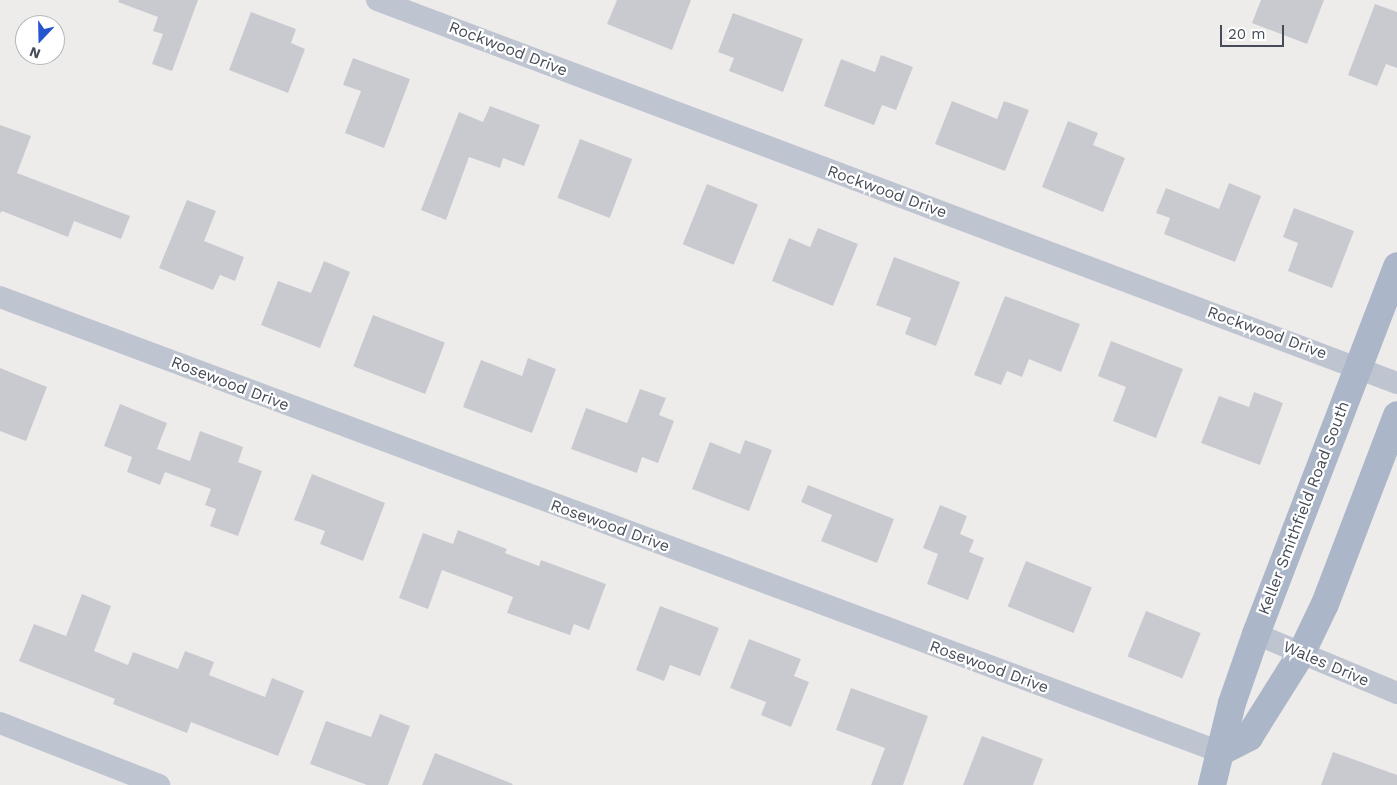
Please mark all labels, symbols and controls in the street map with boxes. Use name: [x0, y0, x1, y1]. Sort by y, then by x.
north arrow: [15, 15, 65, 65]
scale bar: [1222, 15, 1286, 47]
street label: Rockwood Drive: [446, 18, 570, 80]
text: 20 m: [1228, 25, 1266, 43]
text: N: [27, 44, 43, 62]
street label: Rockwood Drive: [825, 162, 949, 222]
street label: Rockwood Drive: [1205, 303, 1329, 363]
street label: Rosewood Drive: [168, 353, 292, 415]
street label: Keller Smithfield Road South: [1254, 398, 1354, 618]
street label: Rosewood Drive: [548, 496, 672, 556]
street label: Rosewood Drive: [927, 637, 1051, 697]
street label: Wales Drive: [1280, 637, 1372, 691]

